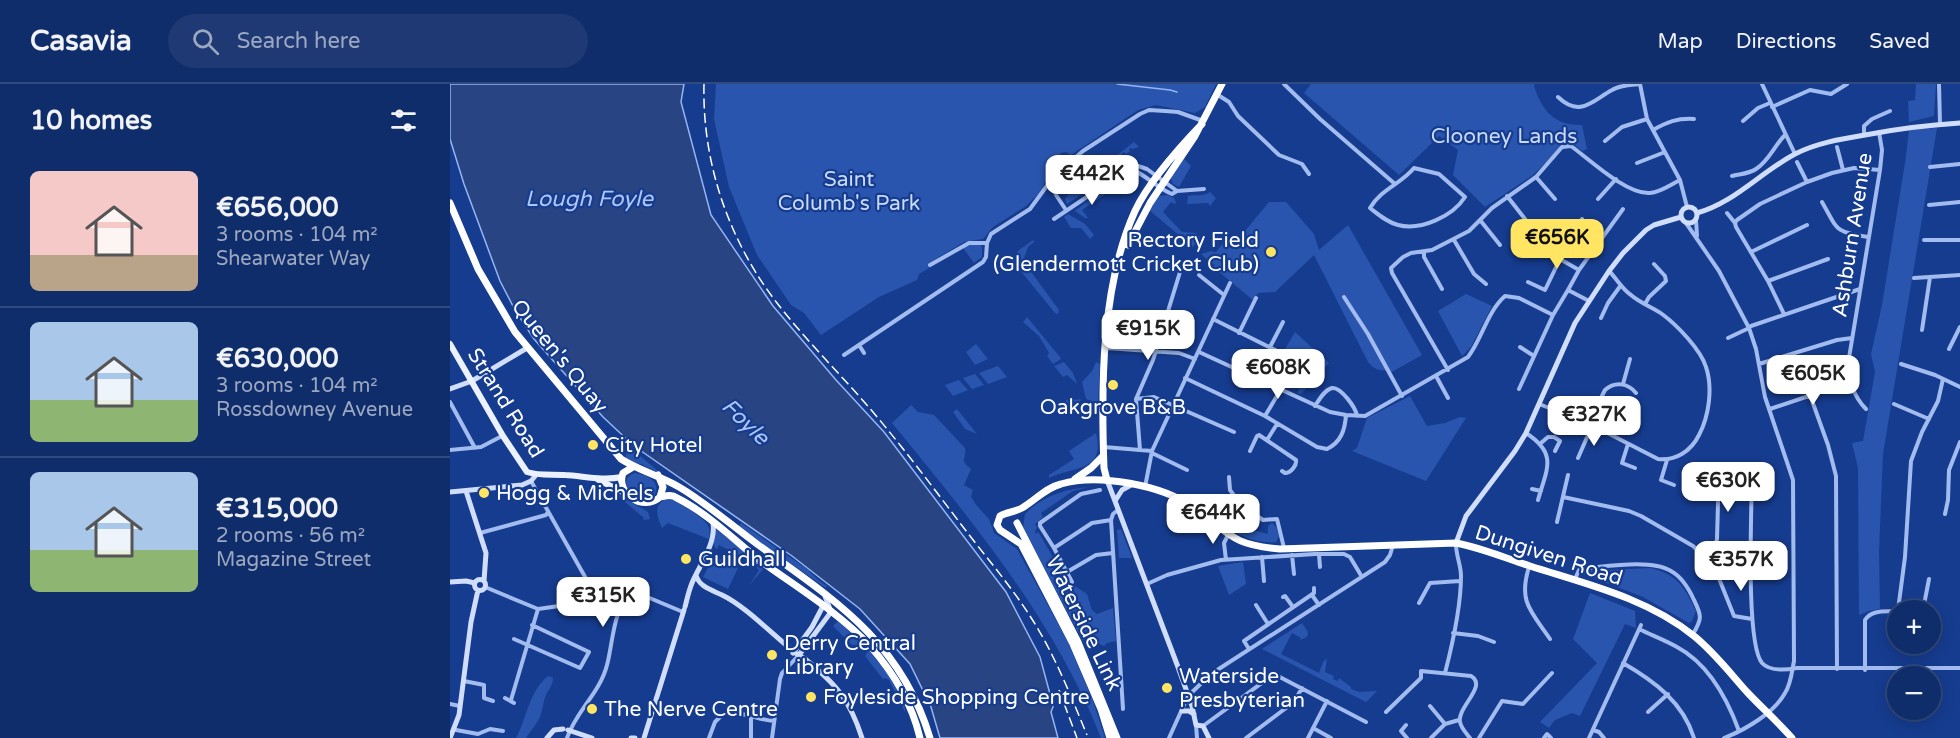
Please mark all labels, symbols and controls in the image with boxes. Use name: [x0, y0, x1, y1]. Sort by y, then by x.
search box: [168, 14, 588, 68]
text: Casavia: [30, 24, 132, 58]
icon: search: [189, 25, 222, 58]
text: Search here: [237, 28, 360, 54]
text: Map: [1657, 29, 1703, 54]
text: Directions: [1736, 29, 1836, 54]
text: Saved: [1869, 29, 1930, 54]
icon: filters: [387, 104, 420, 137]
text: 10 homes: [30, 105, 152, 136]
park label: Clooney Lands: [1431, 124, 1577, 149]
street label: Ashburn Avenue: [1827, 151, 1878, 319]
pin: €442K: [1050, 155, 1134, 206]
text: €442K: [1060, 162, 1124, 186]
park label: Saint Columb's Park: [778, 167, 920, 216]
water label: Lough Foyle: [525, 186, 654, 212]
text: €656,000: [216, 192, 338, 223]
icon: home: [78, 195, 150, 267]
pin: €656K: [1515, 219, 1599, 270]
text: 3 rooms · 104 m²: [216, 223, 378, 247]
text: €656K: [1525, 226, 1589, 250]
place label: Rectory Field (Glendermott Cricket Club): [993, 228, 1259, 277]
marker: Rectory Field (Glendermott Cricket Club): [1264, 245, 1278, 259]
text: Shearwater Way: [216, 247, 370, 271]
street label: Queen's Quay: [506, 294, 613, 418]
pin: €915K: [1106, 310, 1190, 361]
text: €915K: [1116, 317, 1180, 341]
text: €630,000: [216, 343, 338, 374]
street label: Strand Road: [462, 344, 549, 463]
icon: home: [78, 346, 150, 418]
pin: €608K: [1236, 349, 1320, 400]
pin: €605K: [1771, 355, 1855, 406]
text: €608K: [1246, 356, 1310, 380]
text: €605K: [1781, 362, 1845, 386]
text: 3 rooms · 104 m²: [216, 374, 378, 398]
marker: Oakgrove B&B: [1106, 378, 1120, 392]
water label: Foyle: [716, 393, 775, 451]
place label: Oakgrove B&B: [1040, 395, 1186, 420]
pin: €327K: [1552, 396, 1636, 447]
text: Rossdowney Avenue: [216, 398, 413, 422]
text: €327K: [1562, 403, 1626, 427]
place label: City Hotel: [605, 433, 703, 458]
marker: City Hotel: [586, 438, 600, 452]
pin: €630K: [1686, 462, 1770, 513]
text: €630K: [1696, 469, 1760, 493]
place label: Hogg & Michels: [496, 481, 654, 506]
marker: Hogg & Michels: [477, 486, 491, 500]
text: €315,000: [216, 493, 338, 524]
pin: €644K: [1171, 494, 1255, 545]
icon: home: [78, 496, 150, 568]
text: €644K: [1181, 501, 1245, 525]
street label: Dungiven Road: [1472, 520, 1626, 591]
text: 2 rooms · 56 m²: [216, 524, 365, 548]
pin: €357K: [1699, 541, 1783, 592]
place label: Guildhall: [698, 547, 785, 572]
text: Magazine Street: [216, 548, 371, 572]
text: €357K: [1709, 548, 1773, 572]
marker: Guildhall: [679, 552, 693, 566]
street label: Waterside Link: [1040, 552, 1127, 695]
pin: €315K: [561, 577, 645, 628]
text: €315K: [571, 584, 635, 608]
map controls: [1887, 600, 1941, 720]
button: +: [1887, 600, 1941, 654]
place label: Derry Central Library: [784, 631, 916, 680]
marker: Derry Central Library: [765, 648, 779, 662]
place label: Waterside Presbyterian: [1179, 664, 1305, 713]
button: −: [1887, 666, 1941, 720]
marker: Waterside Presbyterian: [1160, 681, 1174, 695]
place label: Foyleside Shopping Centre: [823, 685, 1090, 710]
marker: Foyleside Shopping Centre: [804, 690, 818, 704]
place label: The Nerve Centre: [604, 697, 778, 722]
marker: The Nerve Centre: [585, 702, 599, 716]

